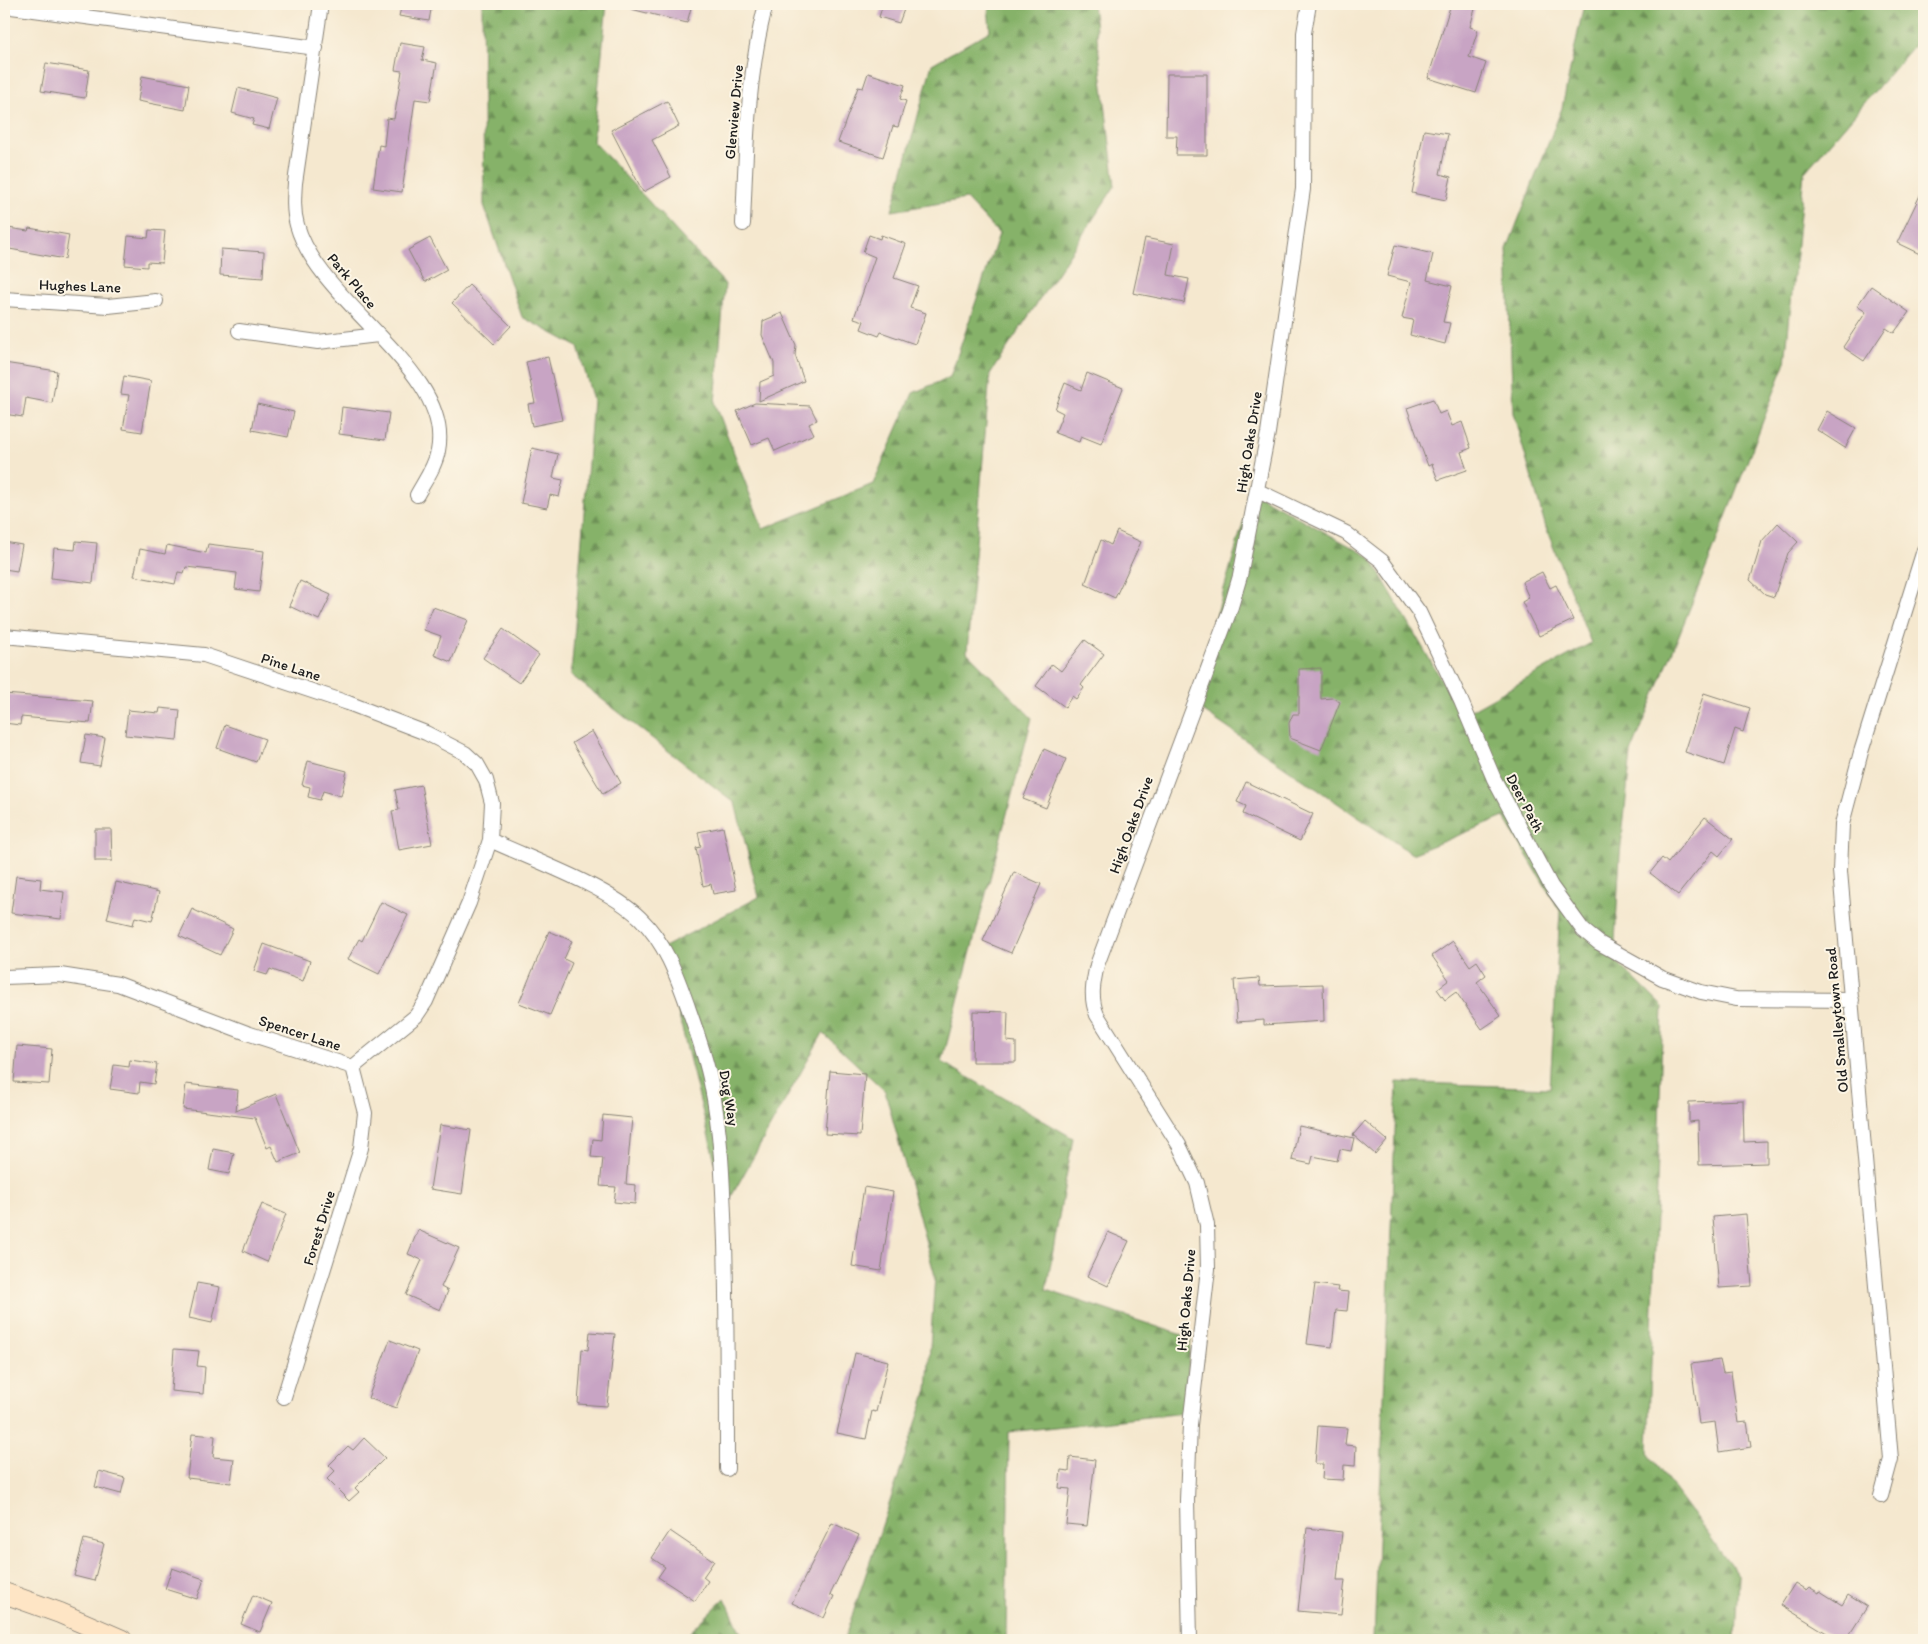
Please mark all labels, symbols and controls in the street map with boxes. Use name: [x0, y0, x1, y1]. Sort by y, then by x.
street label: Glenview Drive: [721, 64, 747, 160]
street label: Park Place: [323, 249, 381, 313]
street label: Hughes Lane: [39, 276, 121, 296]
street label: High Oaks Drive: [1232, 390, 1266, 494]
street label: Pine Lane: [259, 649, 323, 685]
street label: Deer Path: [1502, 771, 1548, 835]
street label: High Oaks Drive: [1105, 774, 1157, 876]
street label: Old Smalleytown Road: [1822, 946, 1852, 1093]
street label: Spencer Lane: [257, 1011, 343, 1055]
street label: Dug Way: [715, 1069, 743, 1127]
street label: Forest Drive: [299, 1188, 339, 1268]
street label: High Oaks Drive: [1173, 1248, 1199, 1352]

